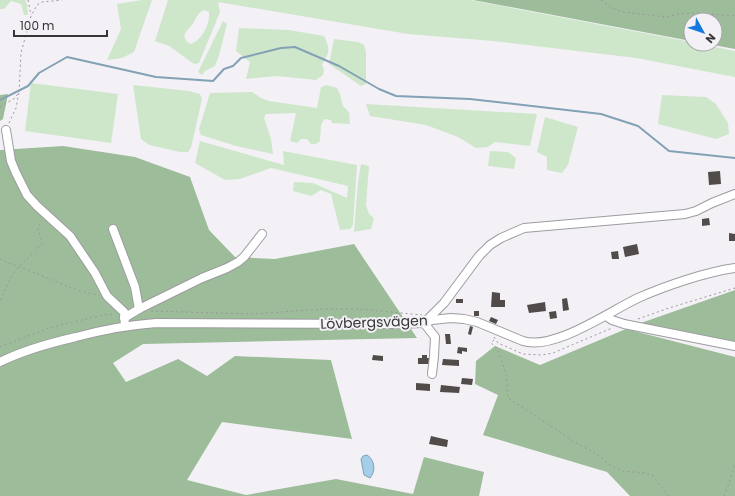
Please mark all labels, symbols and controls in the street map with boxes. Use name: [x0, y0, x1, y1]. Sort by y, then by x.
scale bar: [14, 12, 107, 38]
north arrow: [683, 12, 723, 52]
text: 100 m: [20, 17, 54, 34]
text: N: [702, 30, 719, 47]
street label: Lövbergsvägen: [320, 310, 428, 334]

